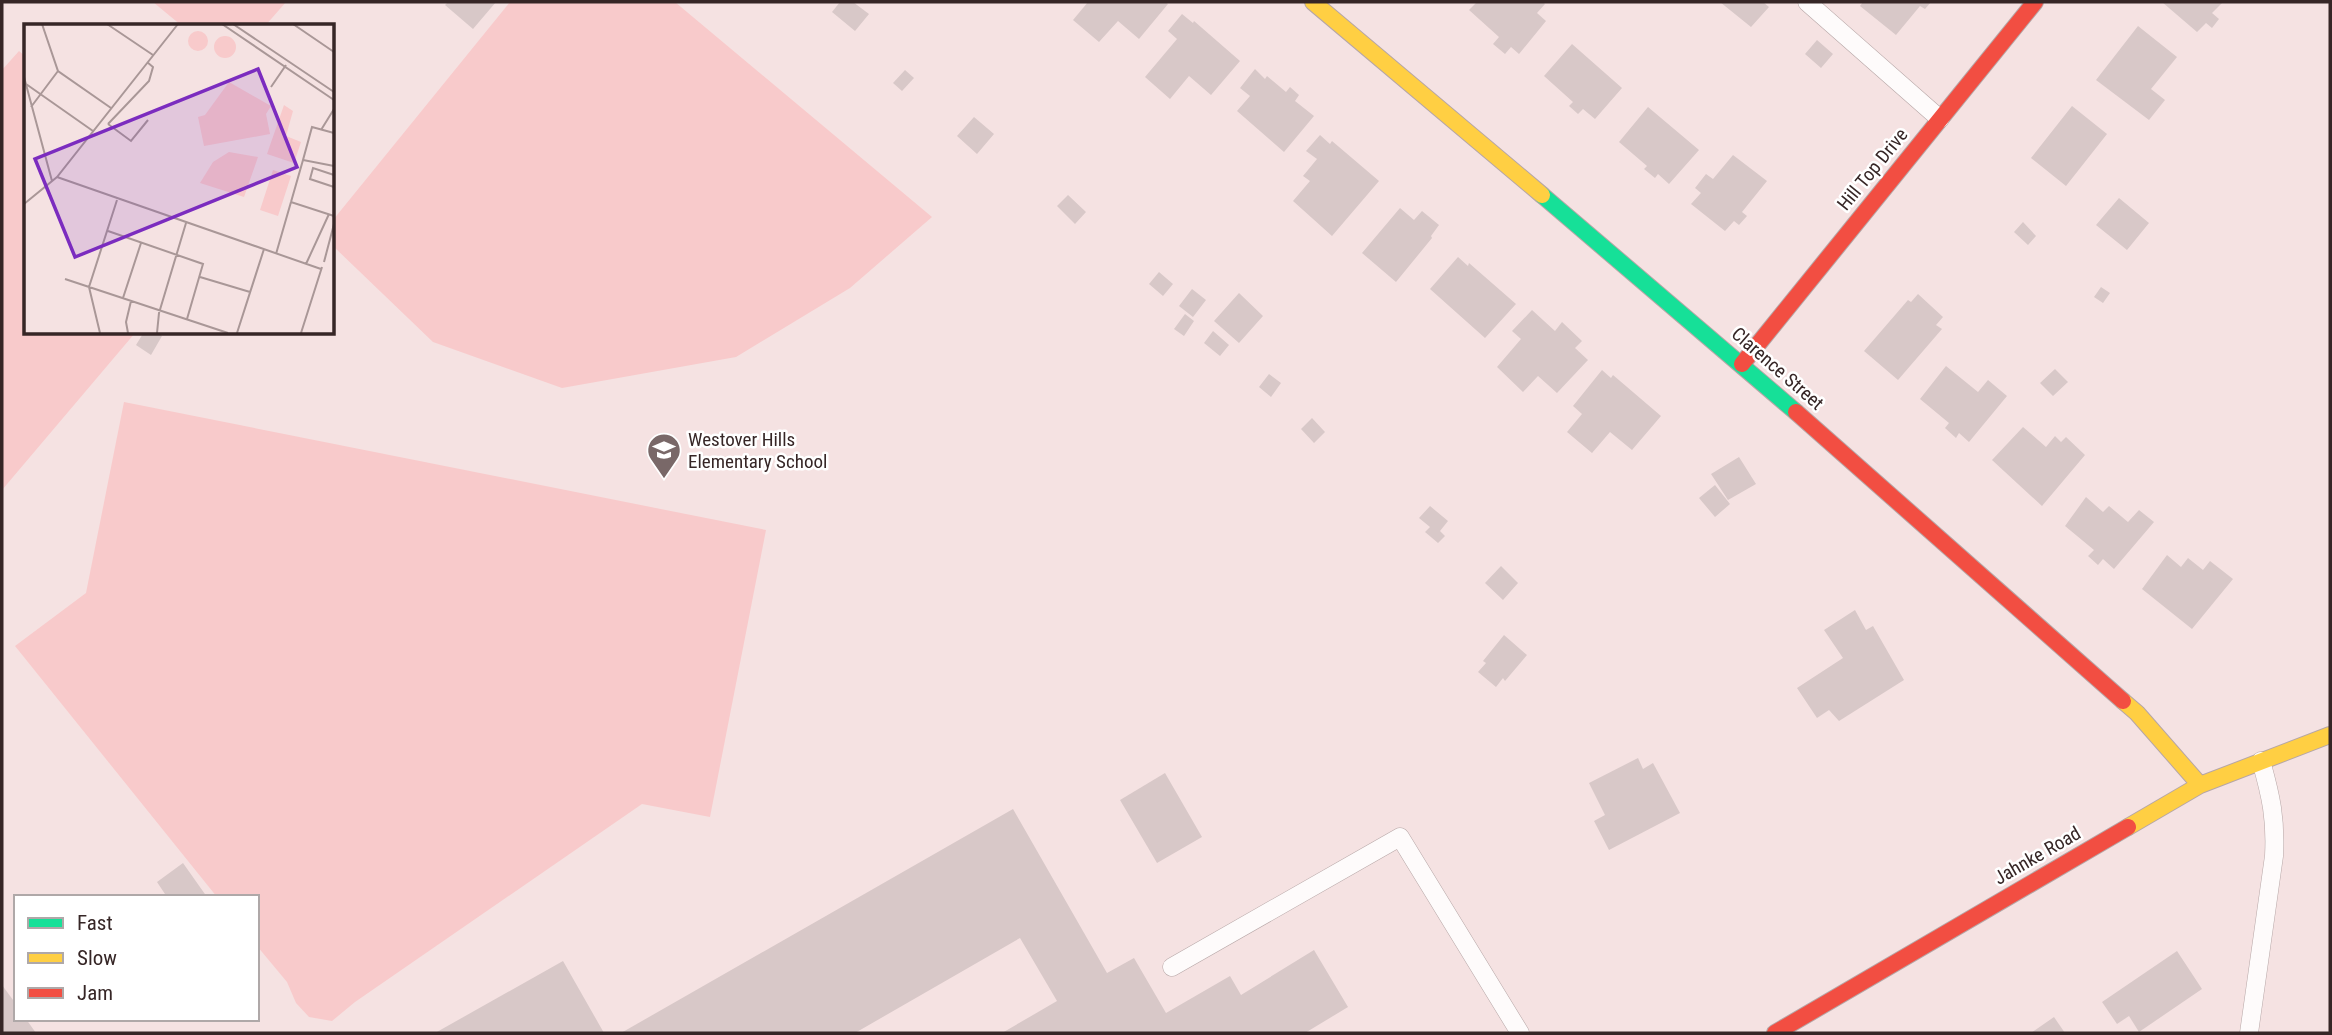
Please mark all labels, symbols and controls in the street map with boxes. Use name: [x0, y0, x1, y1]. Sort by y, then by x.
inset map: [24, 24, 334, 334]
street label: Hill Top Drive: [1832, 124, 1913, 215]
street label: Clarence Street: [1727, 322, 1828, 415]
place label: Westover Hills Elementary School: [688, 428, 827, 473]
school or university icon: Westover Hills Elementary School: [645, 431, 683, 480]
street label: Jahnke Road: [1990, 821, 2085, 890]
legend: [14, 895, 259, 1021]
text: Fast: [77, 911, 113, 935]
text: Slow: [77, 946, 117, 970]
text: Jam: [77, 981, 113, 1005]

